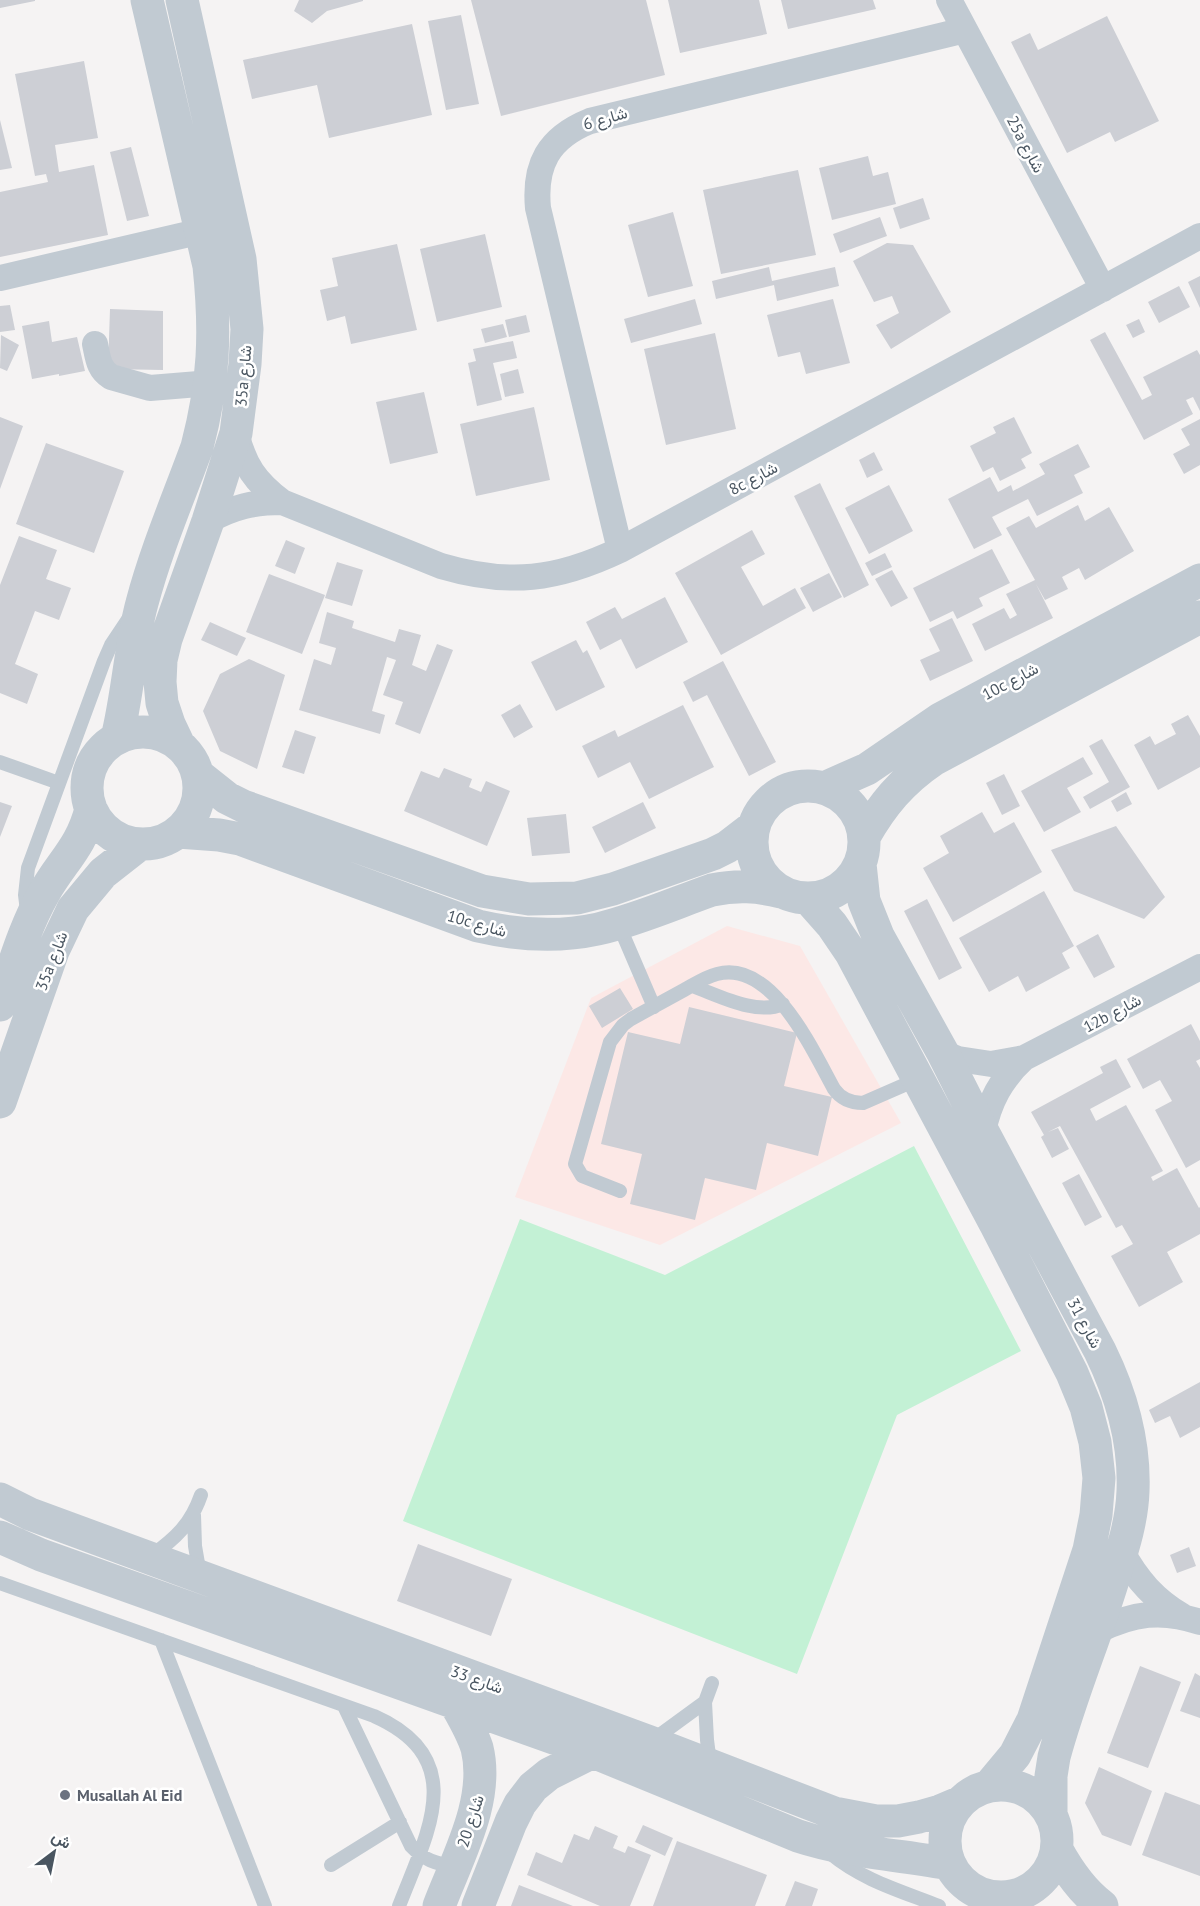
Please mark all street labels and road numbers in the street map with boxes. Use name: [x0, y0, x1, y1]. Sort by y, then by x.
street label: شارع 6: [581, 102, 630, 136]
street label: 25a شارع: [1001, 112, 1049, 177]
street label: 35a شارع: [230, 344, 258, 408]
street label: 8c شارع: [725, 457, 782, 501]
street label: 10c شارع: [978, 658, 1042, 706]
street label: 10c شارع: [445, 905, 509, 943]
street label: 35a شارع: [31, 929, 73, 994]
street label: 12b شارع: [1080, 989, 1145, 1038]
street label: شارع 31: [1062, 1295, 1106, 1352]
street label: شارع 33: [448, 1660, 506, 1699]
street label: شارع 20: [452, 1792, 490, 1850]

